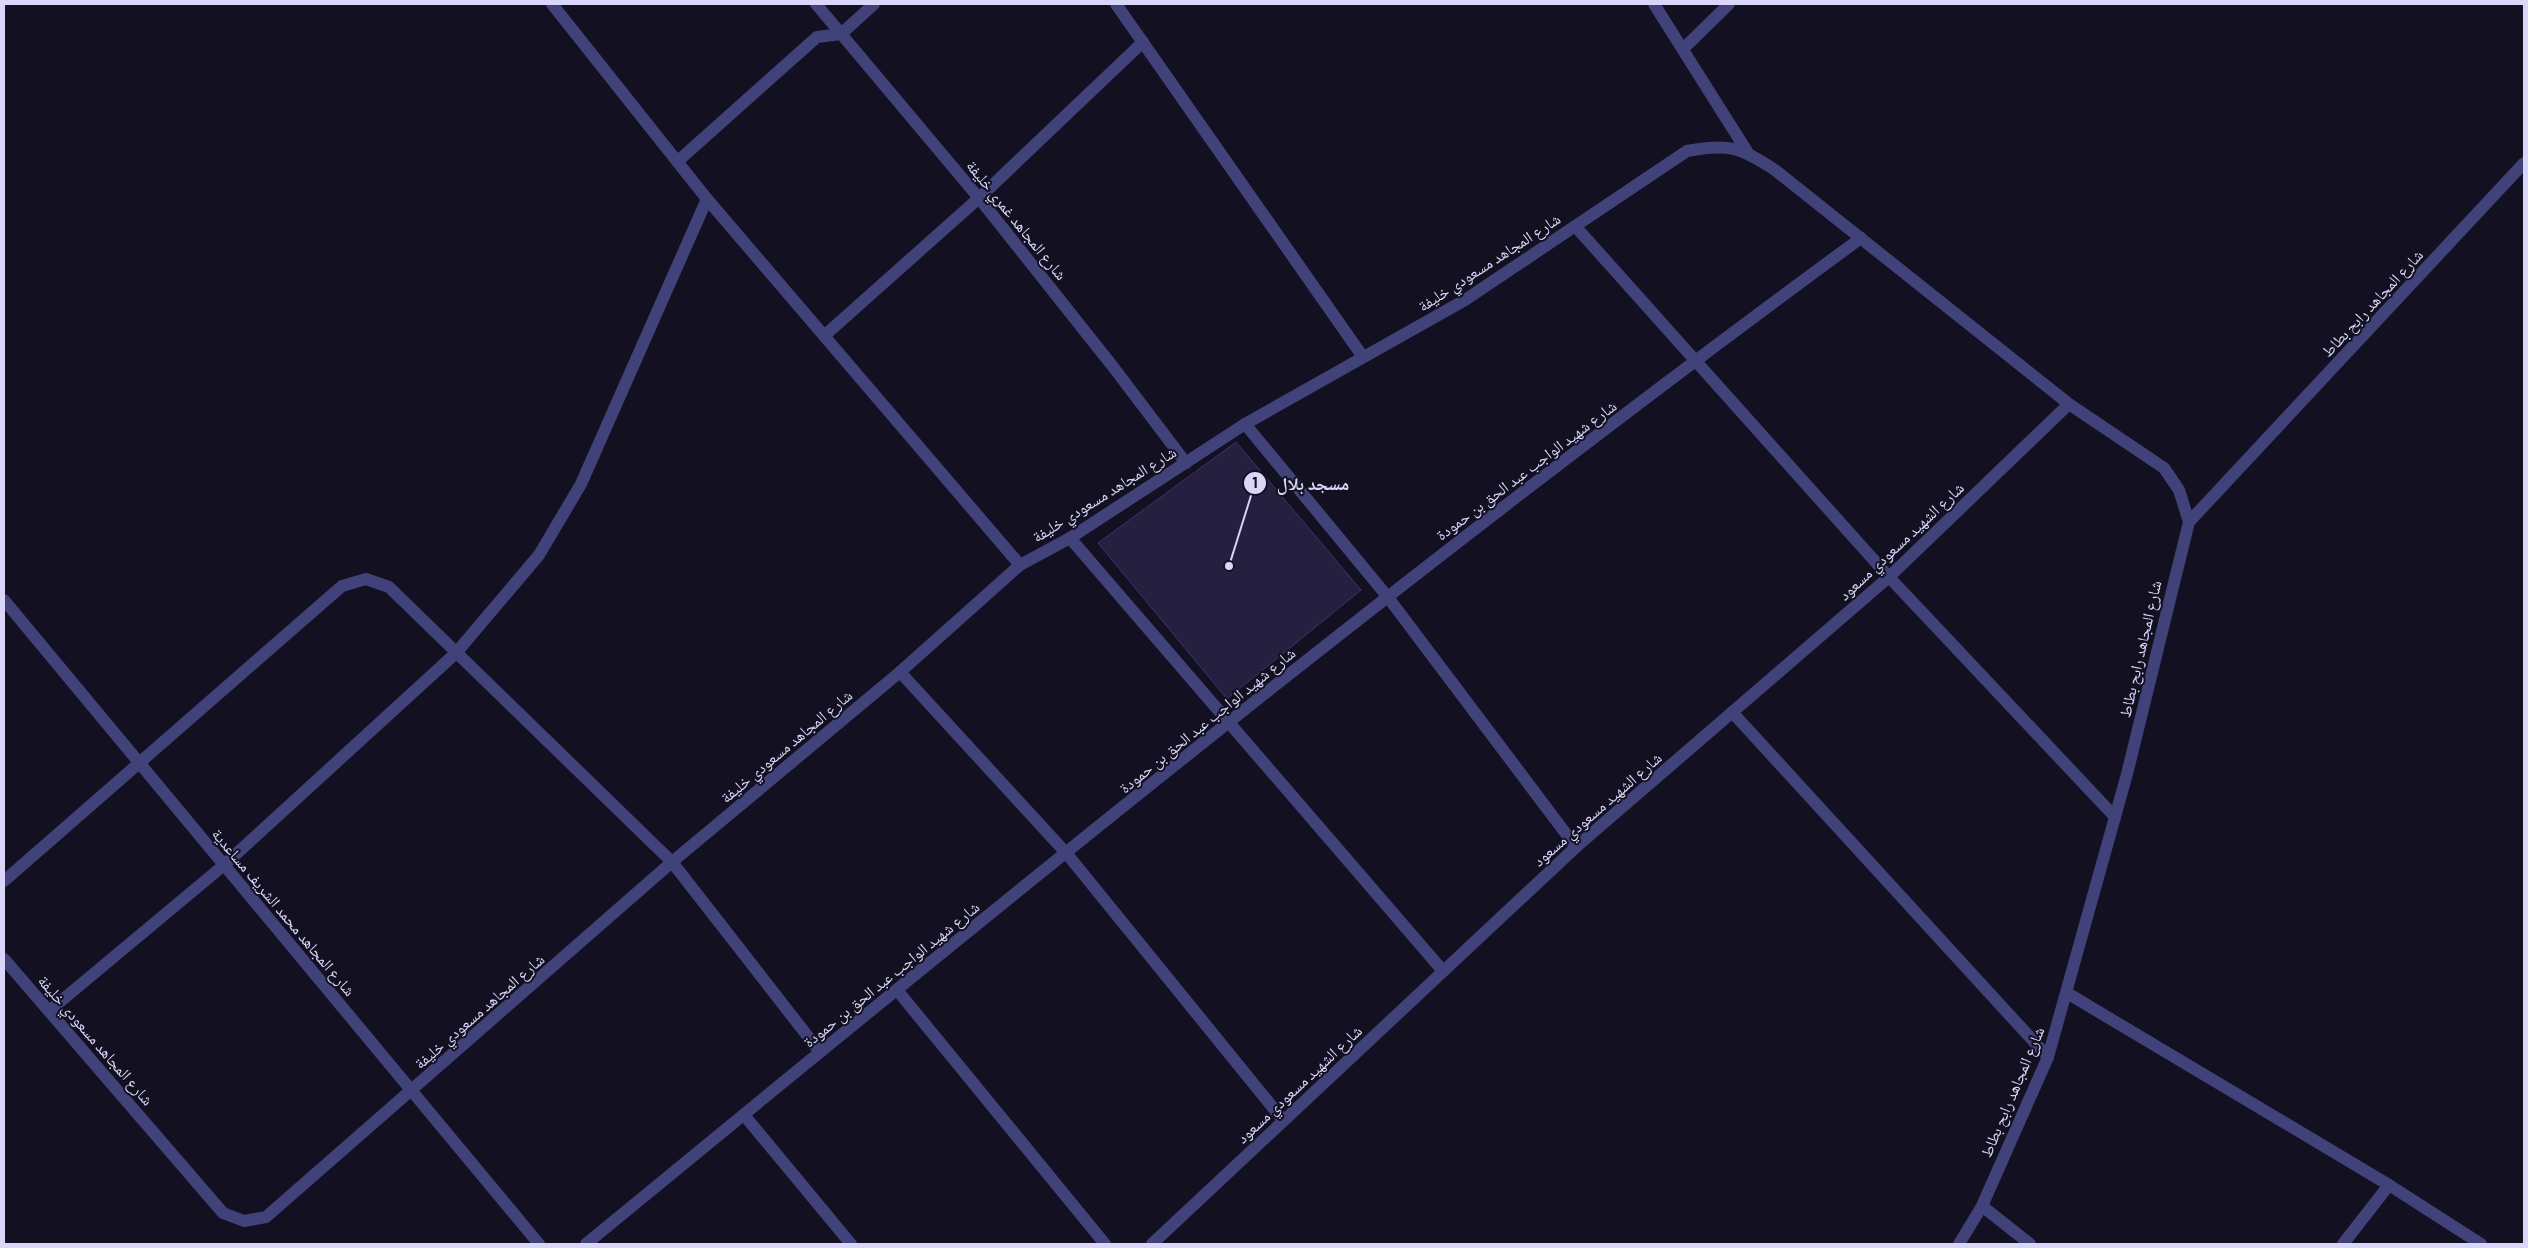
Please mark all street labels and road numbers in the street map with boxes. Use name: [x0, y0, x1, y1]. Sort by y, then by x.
street label: شارع المجاهد غمري خليفة: [960, 156, 1072, 286]
street label: شارع المجاهد مسعودي خليفة: [1414, 208, 1566, 318]
street label: شارع المجاهد رابح بطاط: [2317, 245, 2428, 362]
street label: شارع شهيد الواجب عبد الحق بن حمودة: [1432, 396, 1621, 545]
street label: شارع المجاهد مسعودي خليفة: [1028, 442, 1181, 549]
street label: شارع الشهيد مسعودي مسعود: [1834, 478, 1970, 607]
street label: شارع المجاهد رابح بطاط: [2114, 578, 2166, 720]
street label: شارع شهيد الواجب عبد الحق بن حمودة: [1115, 643, 1300, 798]
street label: شارع المجاهد مسعودي خليفة: [716, 685, 858, 809]
street label: شارع الشهيد مسعودي مسعود: [1528, 748, 1668, 873]
street label: شارع المجاهد محمد الشريف مساعدية: [207, 824, 360, 1001]
street label: شارع شهيد الواجب عبد الحق بن حمودة: [799, 897, 984, 1052]
street label: شارع المجاهد مسعودي خليفة: [410, 949, 550, 1075]
street label: شارع المجاهد مسعودي خليفة: [32, 971, 158, 1111]
street label: شارع الشهيد مسعودي مسعود: [1232, 1021, 1368, 1150]
street label: شارع المجاهد رابح بطاط: [1975, 1024, 2049, 1161]

